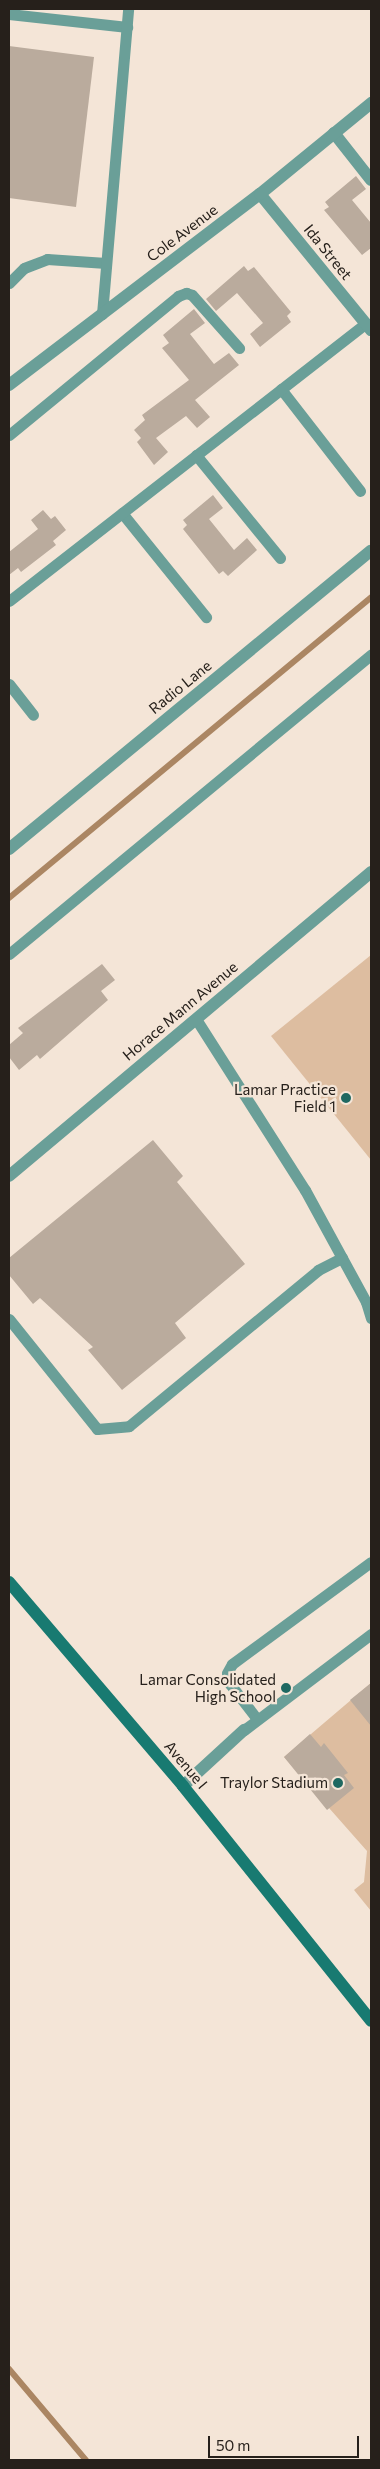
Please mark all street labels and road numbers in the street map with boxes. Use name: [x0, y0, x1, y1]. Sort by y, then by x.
street label: Cole Avenue: [143, 201, 221, 265]
street label: Ida Street: [300, 221, 356, 283]
street label: Radio Lane: [145, 656, 215, 718]
street label: Horace Mann Avenue: [119, 958, 241, 1064]
street label: Avenue I: [161, 1737, 211, 1793]

